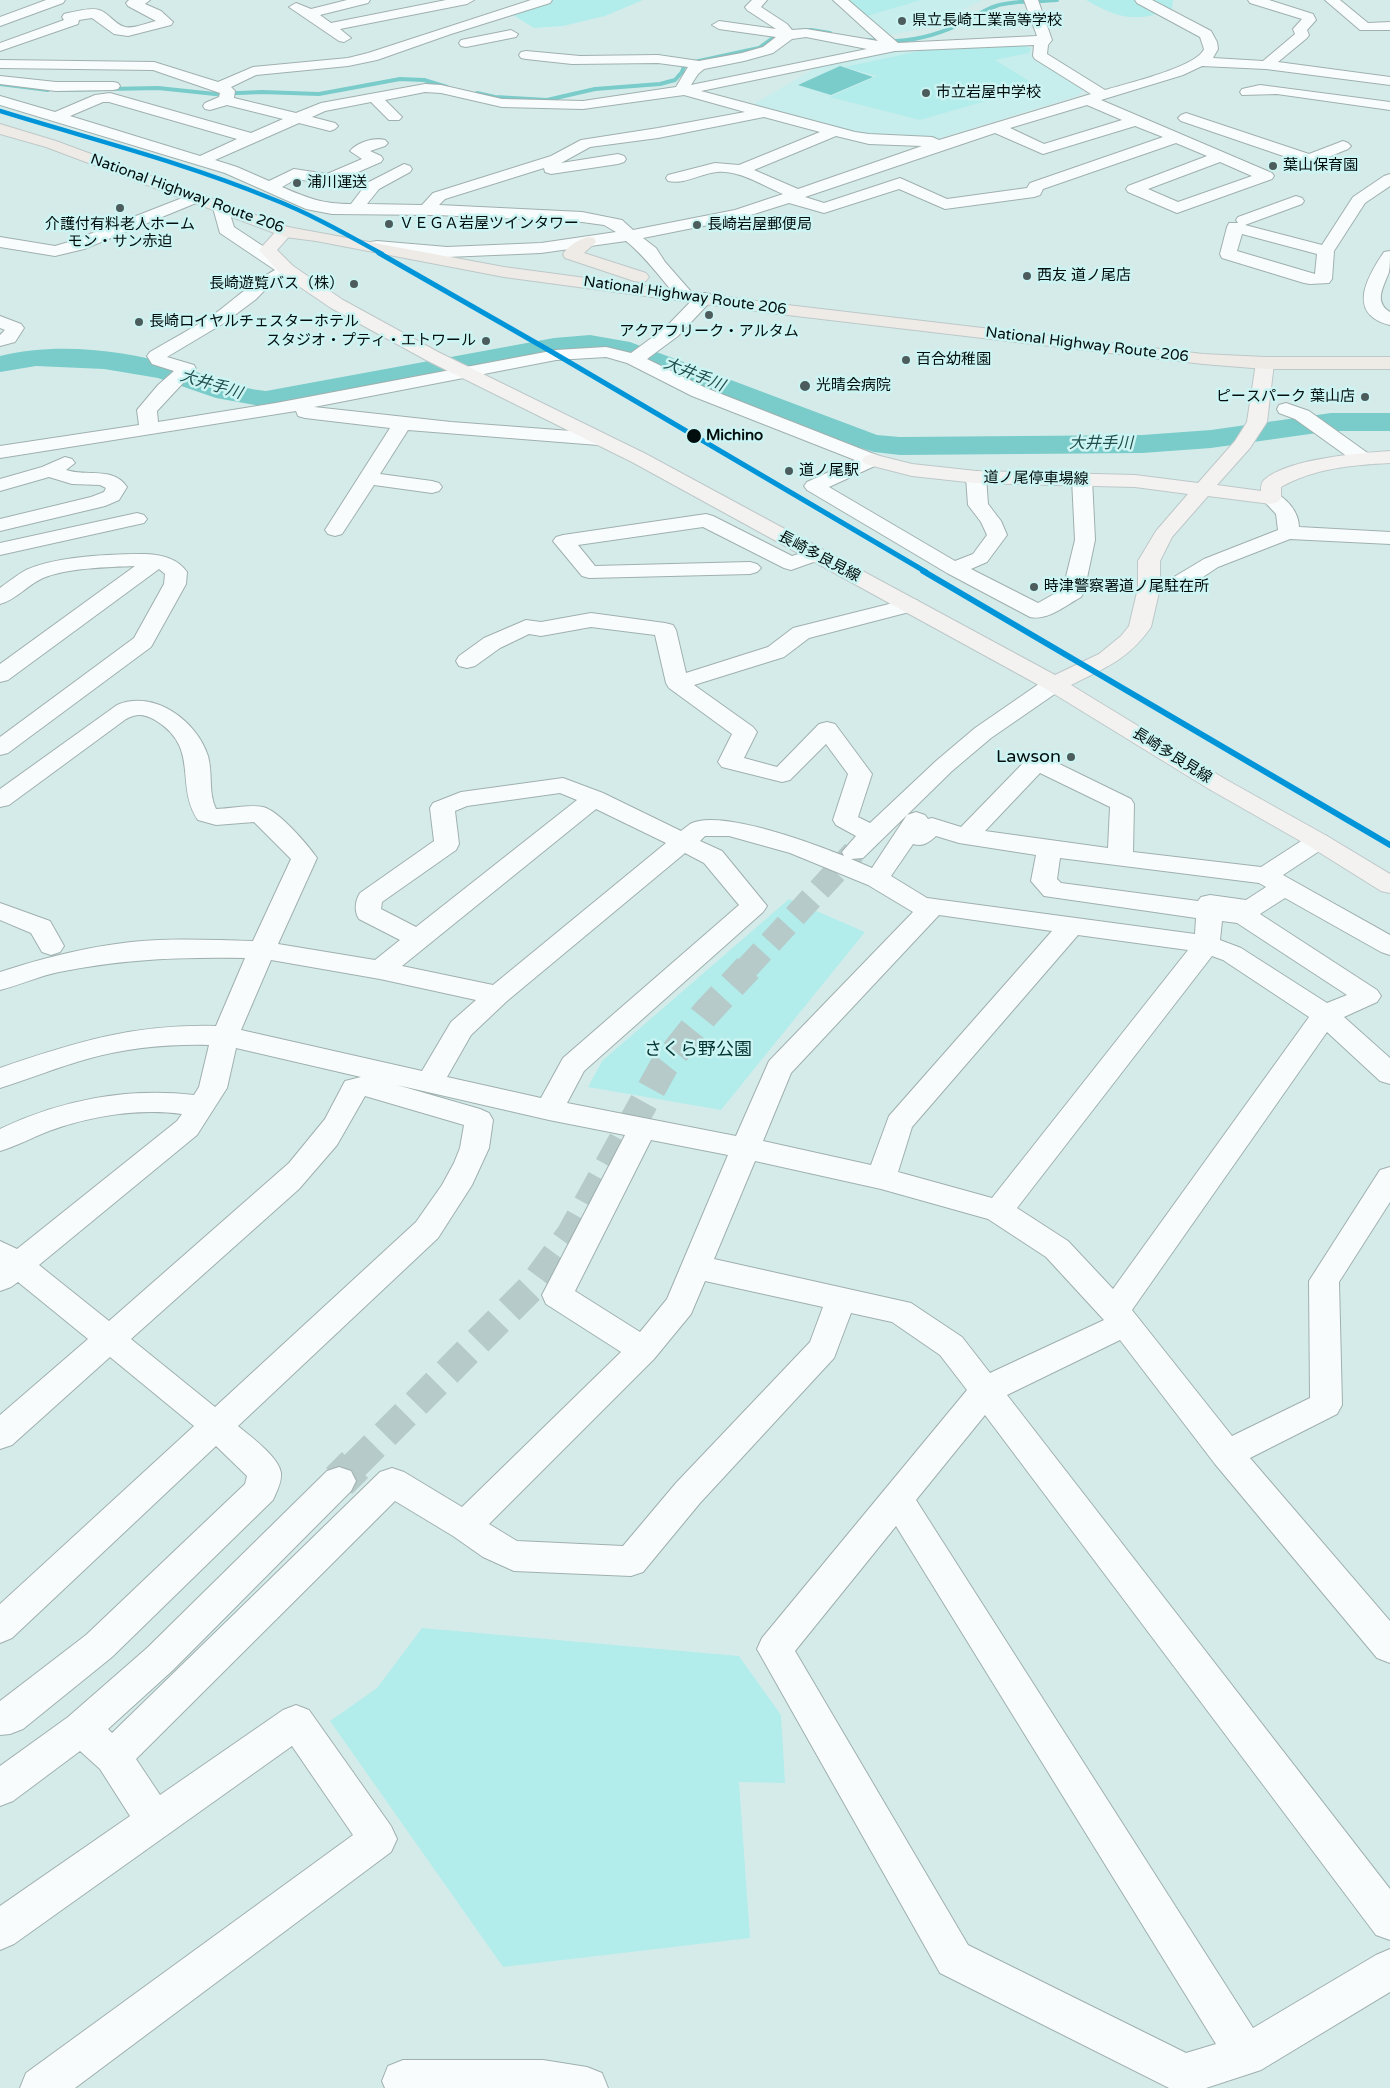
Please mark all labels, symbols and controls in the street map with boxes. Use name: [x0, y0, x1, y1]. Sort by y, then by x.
place label: 県立長崎工業高等学校: [912, 12, 1062, 30]
marker: 県立長崎工業高等学校: [896, 15, 908, 27]
place label: 市立岩屋中学校: [936, 84, 1041, 102]
marker: 市立岩屋中学校: [920, 87, 932, 99]
street label: National Highway Route 206: [88, 151, 286, 237]
place label: 葉山保育園: [1283, 157, 1358, 175]
marker: 葉山保育園: [1267, 160, 1279, 172]
place label: 浦川運送: [307, 174, 367, 192]
marker: 浦川運送: [291, 177, 303, 189]
marker: 介護付有料老人ホーム モン・サン赤迫: [114, 202, 126, 214]
place label: ＶＥＧＡ岩屋ツインタワー: [399, 215, 579, 233]
place label: 介護付有料老人ホーム モン・サン赤迫: [45, 216, 195, 251]
place label: 長崎岩屋郵便局: [707, 216, 812, 234]
marker: ＶＥＧＡ岩屋ツインタワー: [383, 218, 395, 230]
marker: 長崎岩屋郵便局: [691, 219, 703, 231]
place label: 西友 道ノ尾店: [1037, 267, 1131, 285]
marker: 西友 道ノ尾店: [1021, 270, 1033, 282]
street label: National Highway Route 206: [582, 273, 788, 319]
place label: 長崎遊覧バス（株）: [209, 275, 344, 293]
marker: 長崎遊覧バス（株）: [348, 278, 360, 290]
marker: アクアフリーク・アルタム: [703, 309, 715, 321]
place label: 長崎ロイヤルチェスターホテル: [149, 313, 359, 331]
marker: 長崎ロイヤルチェスターホテル: [133, 316, 145, 328]
place label: アクアフリーク・アルタム: [619, 323, 799, 341]
street label: National Highway Route 206: [984, 324, 1190, 366]
place label: スタジオ・プティ・エトワール: [266, 332, 476, 350]
marker: スタジオ・プティ・エトワール: [480, 335, 492, 347]
place label: 百合幼稚園: [916, 351, 991, 369]
water label: 大井手川: [661, 354, 727, 396]
marker: 百合幼稚園: [900, 354, 912, 366]
water label: 大井手川: [178, 366, 244, 404]
place label: 光晴会病院: [816, 377, 891, 395]
marker: 光晴会病院: [798, 379, 812, 393]
place label: ピースパーク 葉山店: [1216, 388, 1355, 406]
marker: ピースパーク 葉山店: [1359, 391, 1371, 403]
marker: Michino: [685, 427, 703, 445]
place label: Michino: [706, 427, 763, 445]
water label: 大井手川: [1069, 434, 1133, 454]
place label: 道ノ尾駅: [799, 462, 859, 480]
marker: 道ノ尾駅: [783, 465, 795, 477]
street label: 道ノ尾停車場線: [983, 469, 1089, 489]
street label: 長崎多良見線: [775, 528, 863, 586]
place label: 時津警察署道ノ尾駐在所: [1044, 578, 1209, 596]
marker: 時津警察署道ノ尾駐在所: [1028, 581, 1040, 593]
street label: 長崎多良見線: [1129, 725, 1215, 787]
place label: Lawson: [996, 746, 1061, 768]
marker: Lawson: [1065, 751, 1077, 763]
park label: さくら野公園: [644, 1039, 752, 1061]

